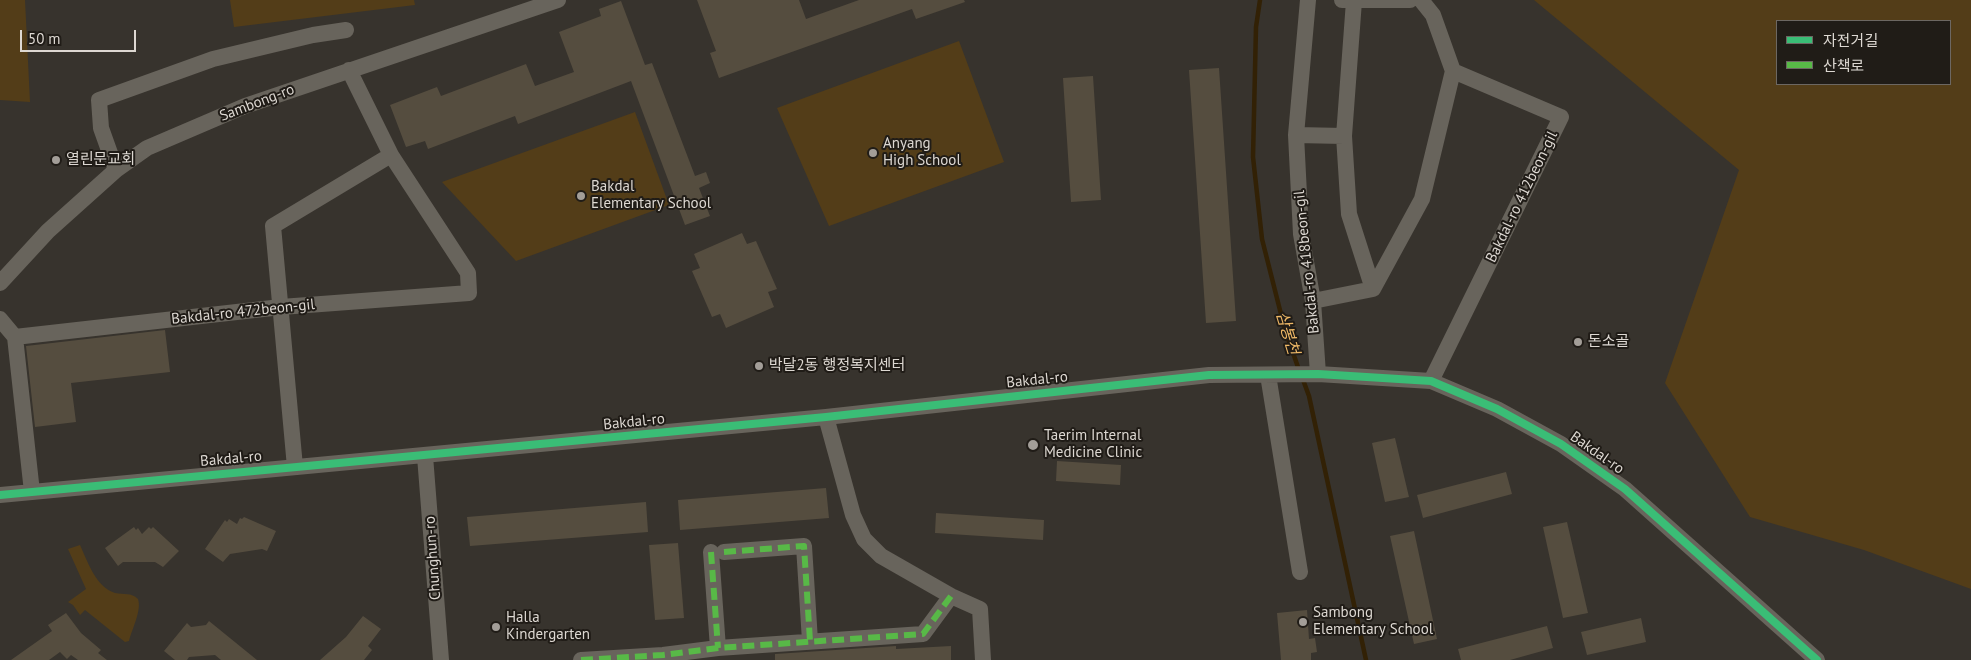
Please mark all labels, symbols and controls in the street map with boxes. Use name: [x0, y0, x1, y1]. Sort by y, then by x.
scale bar: [22, 20, 139, 52]
legend: [1776, 20, 1951, 85]
text: 50 m: [28, 29, 61, 48]
text: 자전거길: [1823, 31, 1878, 50]
text: 산책로: [1823, 56, 1864, 75]
street label: Sambong-ro: [217, 81, 297, 125]
street label: Bakdal-ro 412beon-gil: [1482, 128, 1562, 266]
place label: Anyang High School: [883, 135, 961, 170]
marker: Anyang High School: [867, 147, 879, 159]
place label: 열린문교회: [66, 151, 135, 169]
marker: 열린문교회: [50, 154, 62, 166]
place label: Bakdal Elementary School: [591, 178, 711, 213]
street label: Bakdal-ro 418beon-gil: [1291, 189, 1323, 335]
marker: Bakdal Elementary School: [575, 190, 587, 202]
street label: Bakdal-ro 472beon-gil: [170, 296, 316, 328]
water label: 삼봉천: [1271, 309, 1303, 357]
place label: 돈소골: [1588, 333, 1629, 351]
marker: 돈소골: [1572, 336, 1584, 348]
place label: 박달2동 행정복지센터: [769, 357, 905, 375]
marker: 박달2동 행정복지센터: [753, 360, 765, 372]
street label: Bakdal-ro: [1005, 368, 1069, 392]
street label: Bakdal-ro: [602, 410, 666, 434]
place label: Taerim Internal Medicine Clinic: [1044, 427, 1142, 462]
street label: Bakdal-ro: [1567, 428, 1627, 478]
marker: Taerim Internal Medicine Clinic: [1026, 438, 1040, 452]
street label: Bakdal-ro: [199, 447, 263, 471]
street label: Chunghun-ro: [421, 515, 445, 601]
place label: Sambong Elementary School: [1313, 604, 1433, 639]
place label: Halla Kindergarten: [506, 609, 590, 644]
marker: Sambong Elementary School: [1297, 616, 1309, 628]
marker: Halla Kindergarten: [490, 621, 502, 633]

